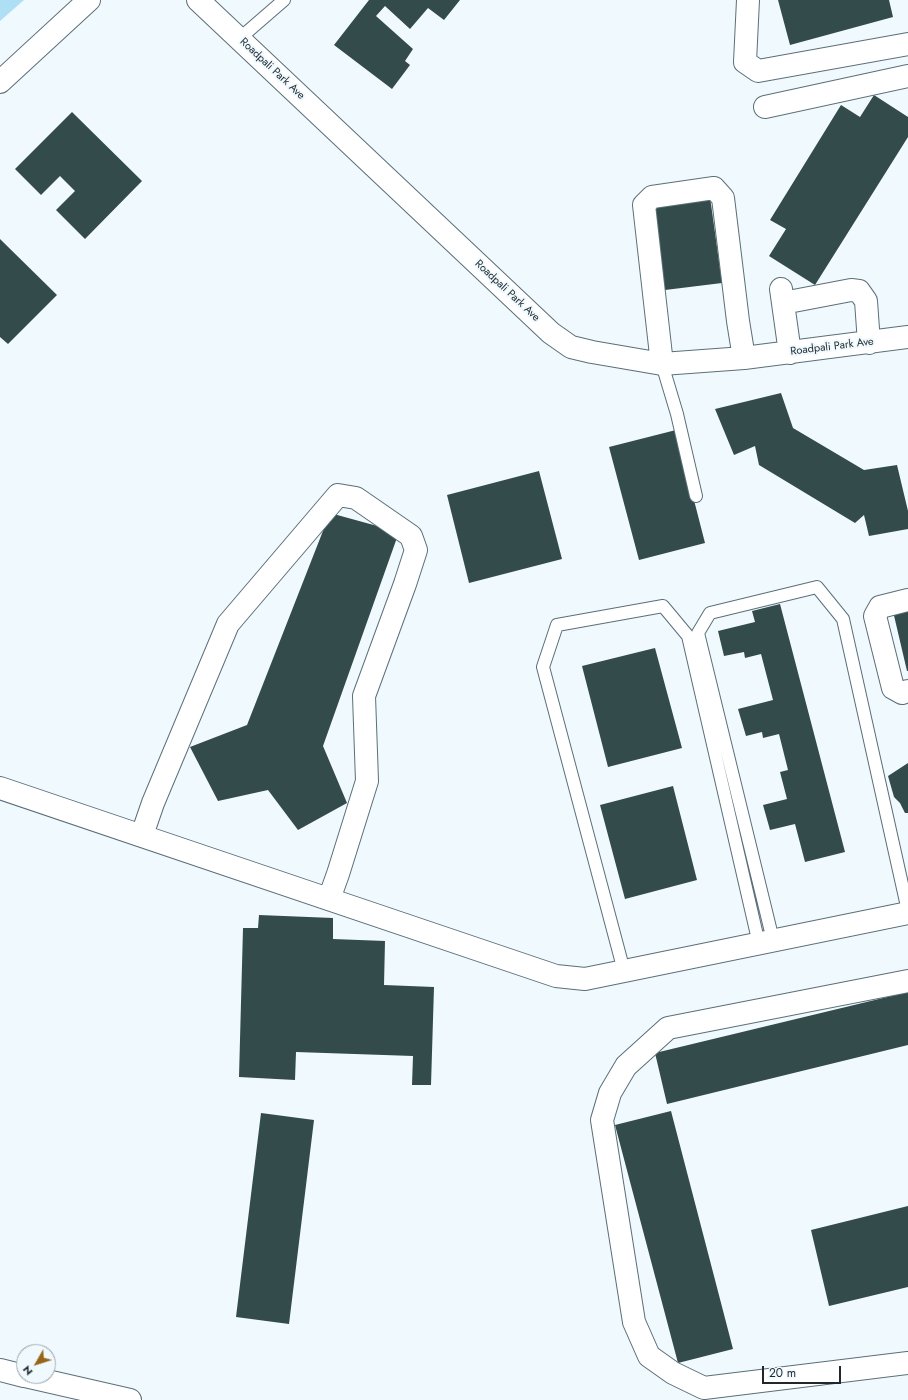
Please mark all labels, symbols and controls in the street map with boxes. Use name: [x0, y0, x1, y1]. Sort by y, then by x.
street label: Roadpali Park Ave: [237, 36, 307, 102]
street label: Roadpali Park Ave: [472, 258, 542, 324]
street label: Roadpali Park Ave: [790, 335, 874, 359]
north arrow: [16, 1344, 56, 1384]
scale bar: [764, 1358, 843, 1384]
text: N: [18, 1363, 36, 1379]
text: 20 m: [769, 1364, 796, 1382]

